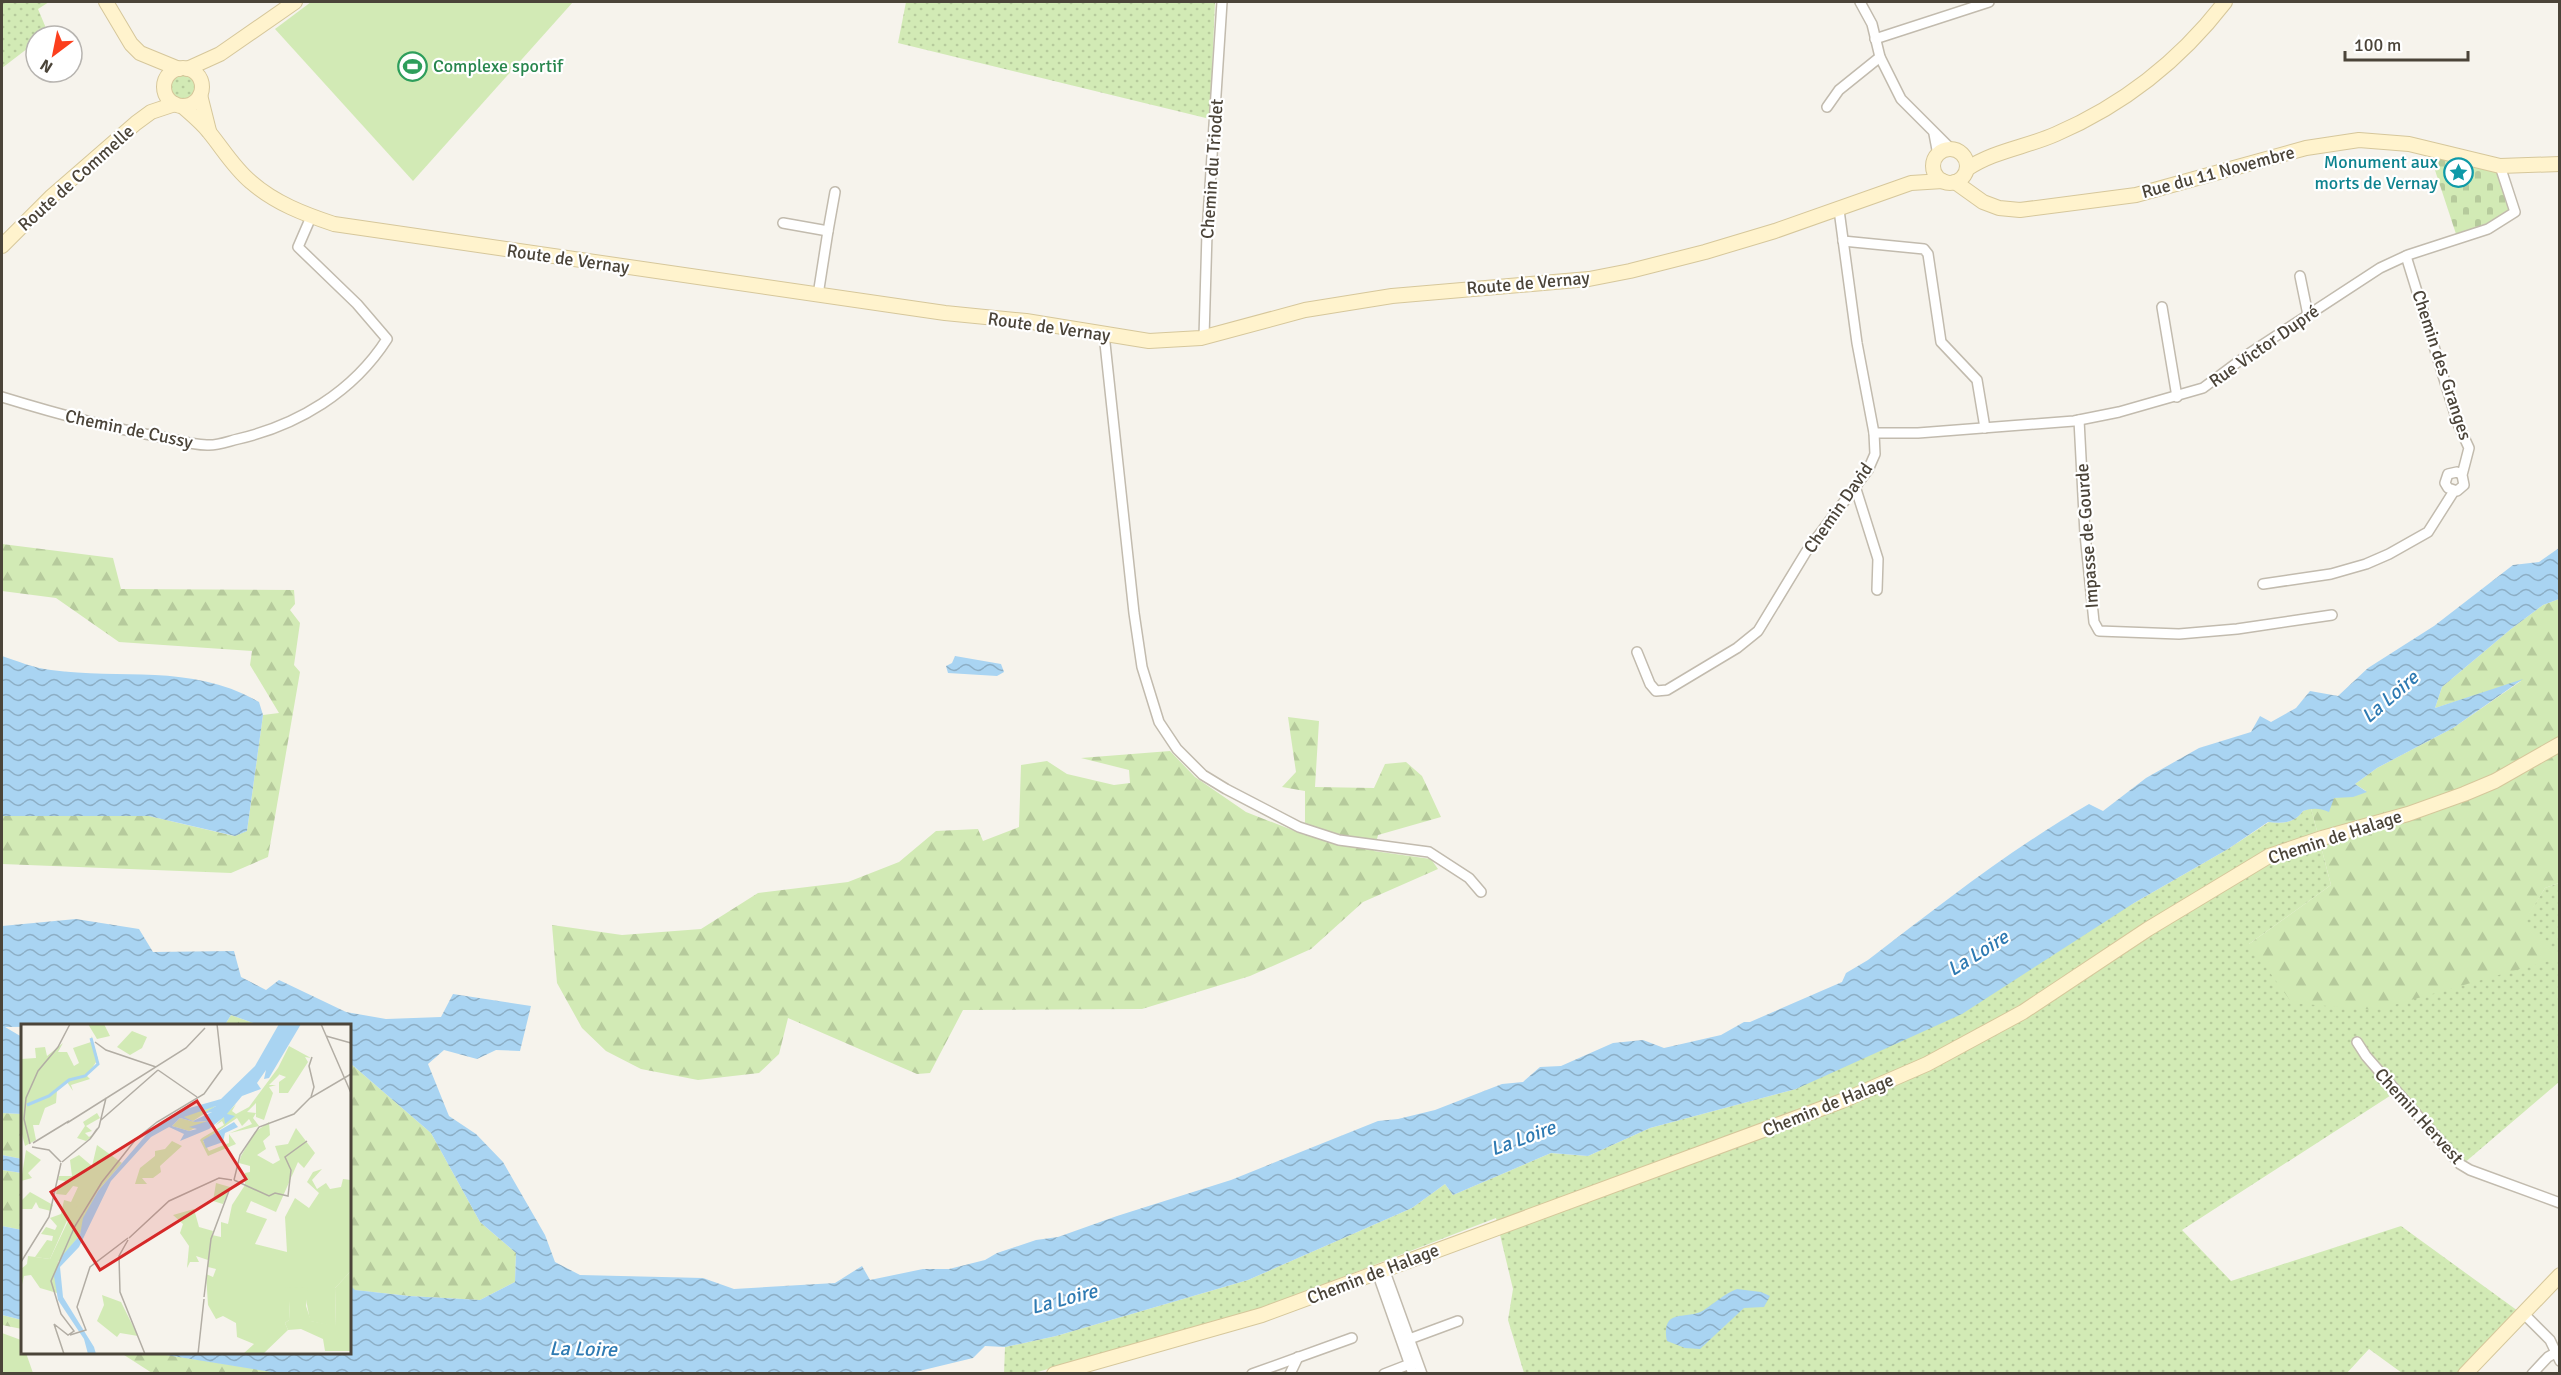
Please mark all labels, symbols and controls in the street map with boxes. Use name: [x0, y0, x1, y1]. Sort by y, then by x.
north arrow: [24, 24, 84, 84]
scale bar: [2345, 24, 2468, 62]
text: 100 m: [2354, 34, 2401, 56]
sports icon: Complexe sportif: [396, 50, 428, 82]
text: N: [37, 54, 57, 77]
place label: Complexe sportif: [433, 55, 564, 77]
street label: Chemin du Triodet: [1196, 98, 1228, 240]
street label: Route de Commelle: [13, 120, 139, 236]
street label: Rue du 11 Novembre: [2139, 141, 2297, 203]
place label: Monument aux morts de Vernay: [2314, 151, 2439, 194]
place icon: Monument aux morts de Vernay: [2443, 156, 2475, 188]
street label: Route de Vernay: [505, 240, 631, 279]
street label: Route de Vernay: [1465, 267, 1591, 299]
street label: Chemin des Granges: [2407, 287, 2477, 443]
street label: Rue Victor Dupré: [2205, 300, 2323, 392]
street label: Route de Vernay: [986, 308, 1112, 347]
street label: Chemin de Cussy: [63, 405, 195, 453]
street label: Chemin David: [1799, 459, 1877, 557]
street label: Impasse de Gourde: [2071, 463, 2103, 609]
water label: La Loire: [2356, 665, 2424, 729]
street label: Chemin de Halage: [2265, 805, 2405, 869]
water label: La Loire: [1943, 924, 2014, 981]
inset map: [21, 1024, 351, 1354]
street label: Chemin Hervest: [2370, 1063, 2468, 1169]
street label: Chemin de Halage: [1759, 1069, 1897, 1141]
water label: La Loire: [1487, 1114, 1560, 1161]
street label: Chemin de Halage: [1304, 1239, 1442, 1309]
water label: La Loire: [1028, 1278, 1101, 1320]
water label: La Loire: [549, 1336, 618, 1362]

